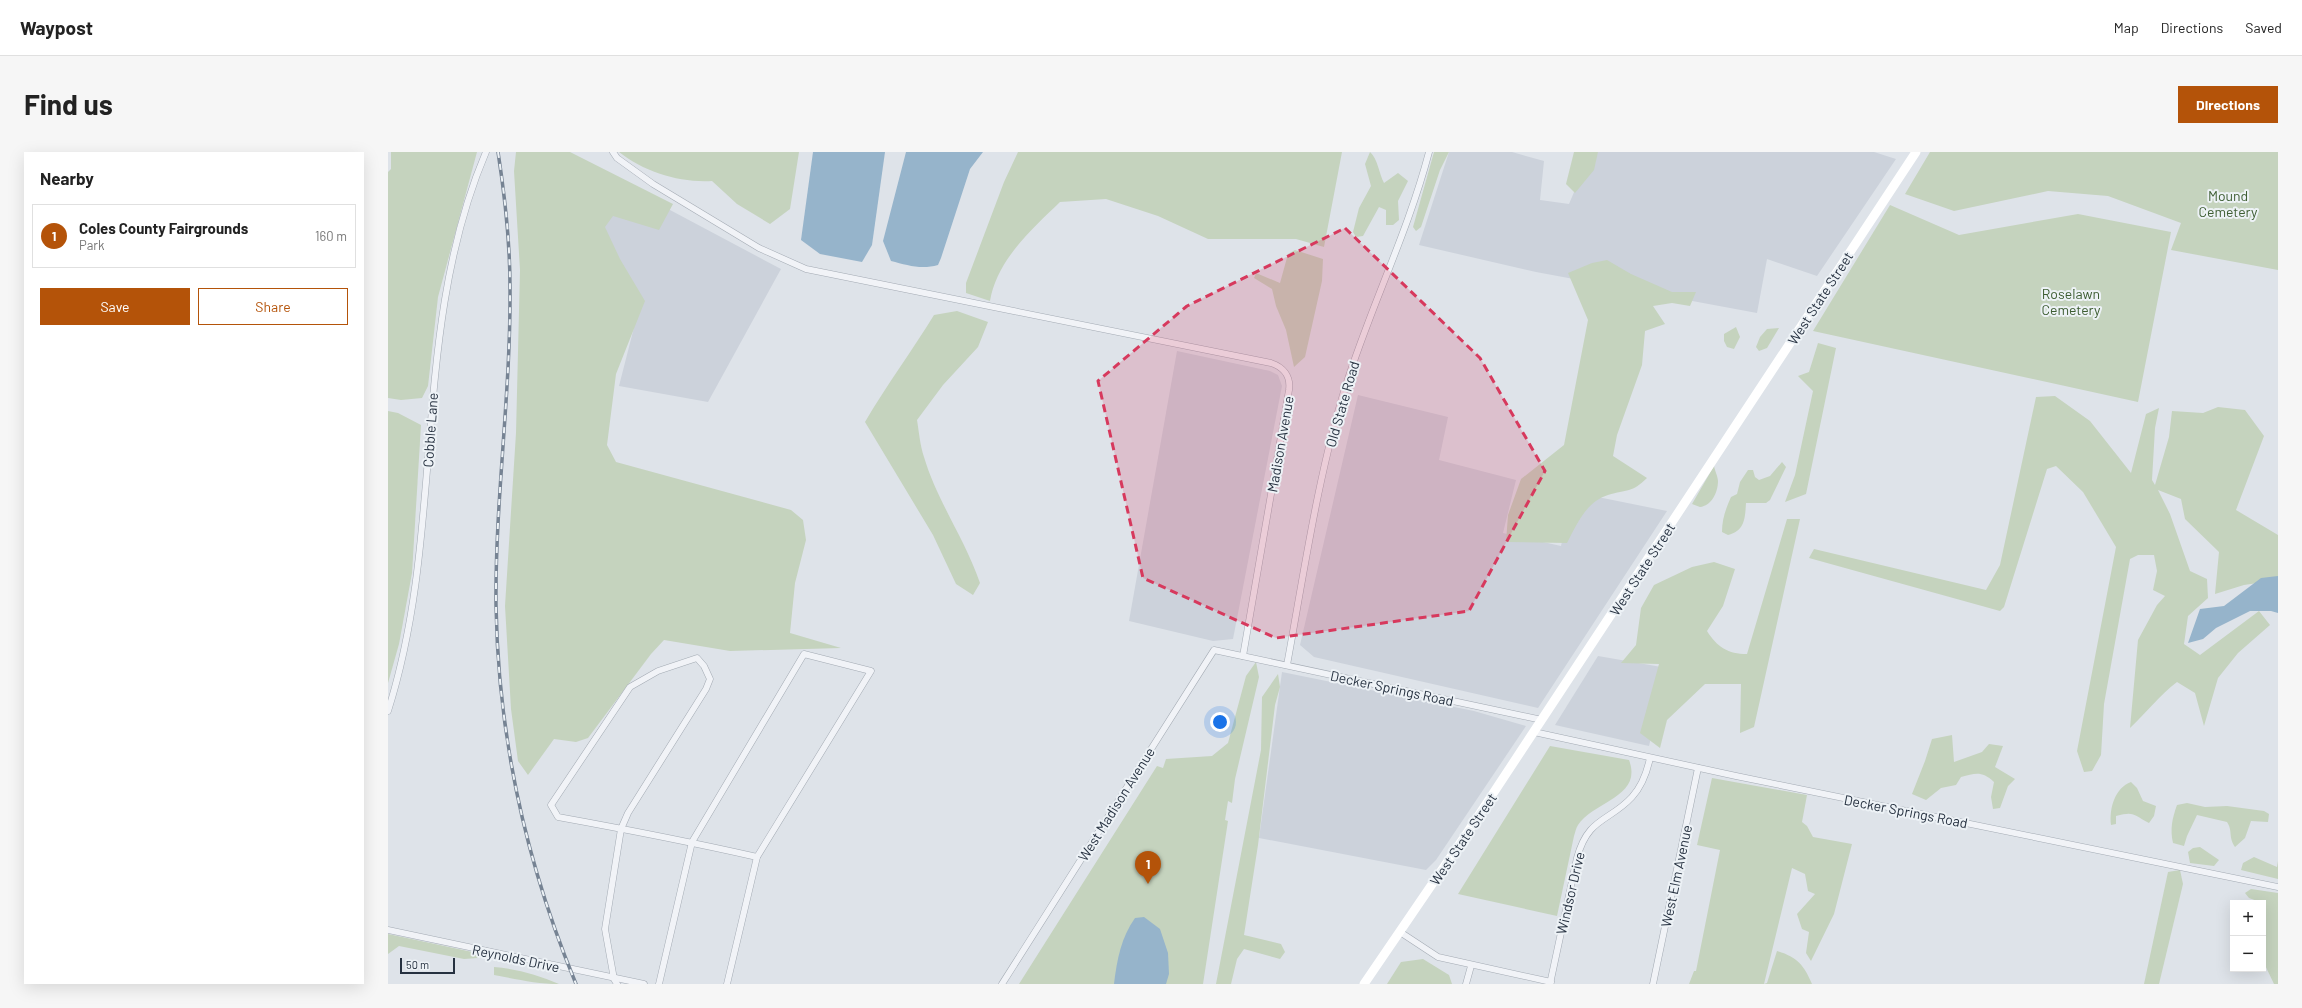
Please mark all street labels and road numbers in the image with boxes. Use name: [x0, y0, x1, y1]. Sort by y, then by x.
street label: West State Street: [1784, 248, 1856, 348]
street label: Old State Road: [1322, 359, 1362, 449]
street label: Cobble Lane: [419, 392, 441, 468]
street label: Madison Avenue: [1263, 394, 1297, 494]
street label: West State Street: [1606, 519, 1678, 619]
street label: Decker Springs Road: [1329, 667, 1455, 709]
street label: West Madison Avenue: [1074, 744, 1158, 864]
street label: West State Street: [1426, 790, 1500, 888]
street label: Decker Springs Road: [1843, 791, 1969, 831]
street label: West Elm Avenue: [1657, 823, 1695, 929]
street label: Windsor Drive: [1552, 850, 1588, 936]
street label: Reynolds Drive: [471, 940, 561, 976]

